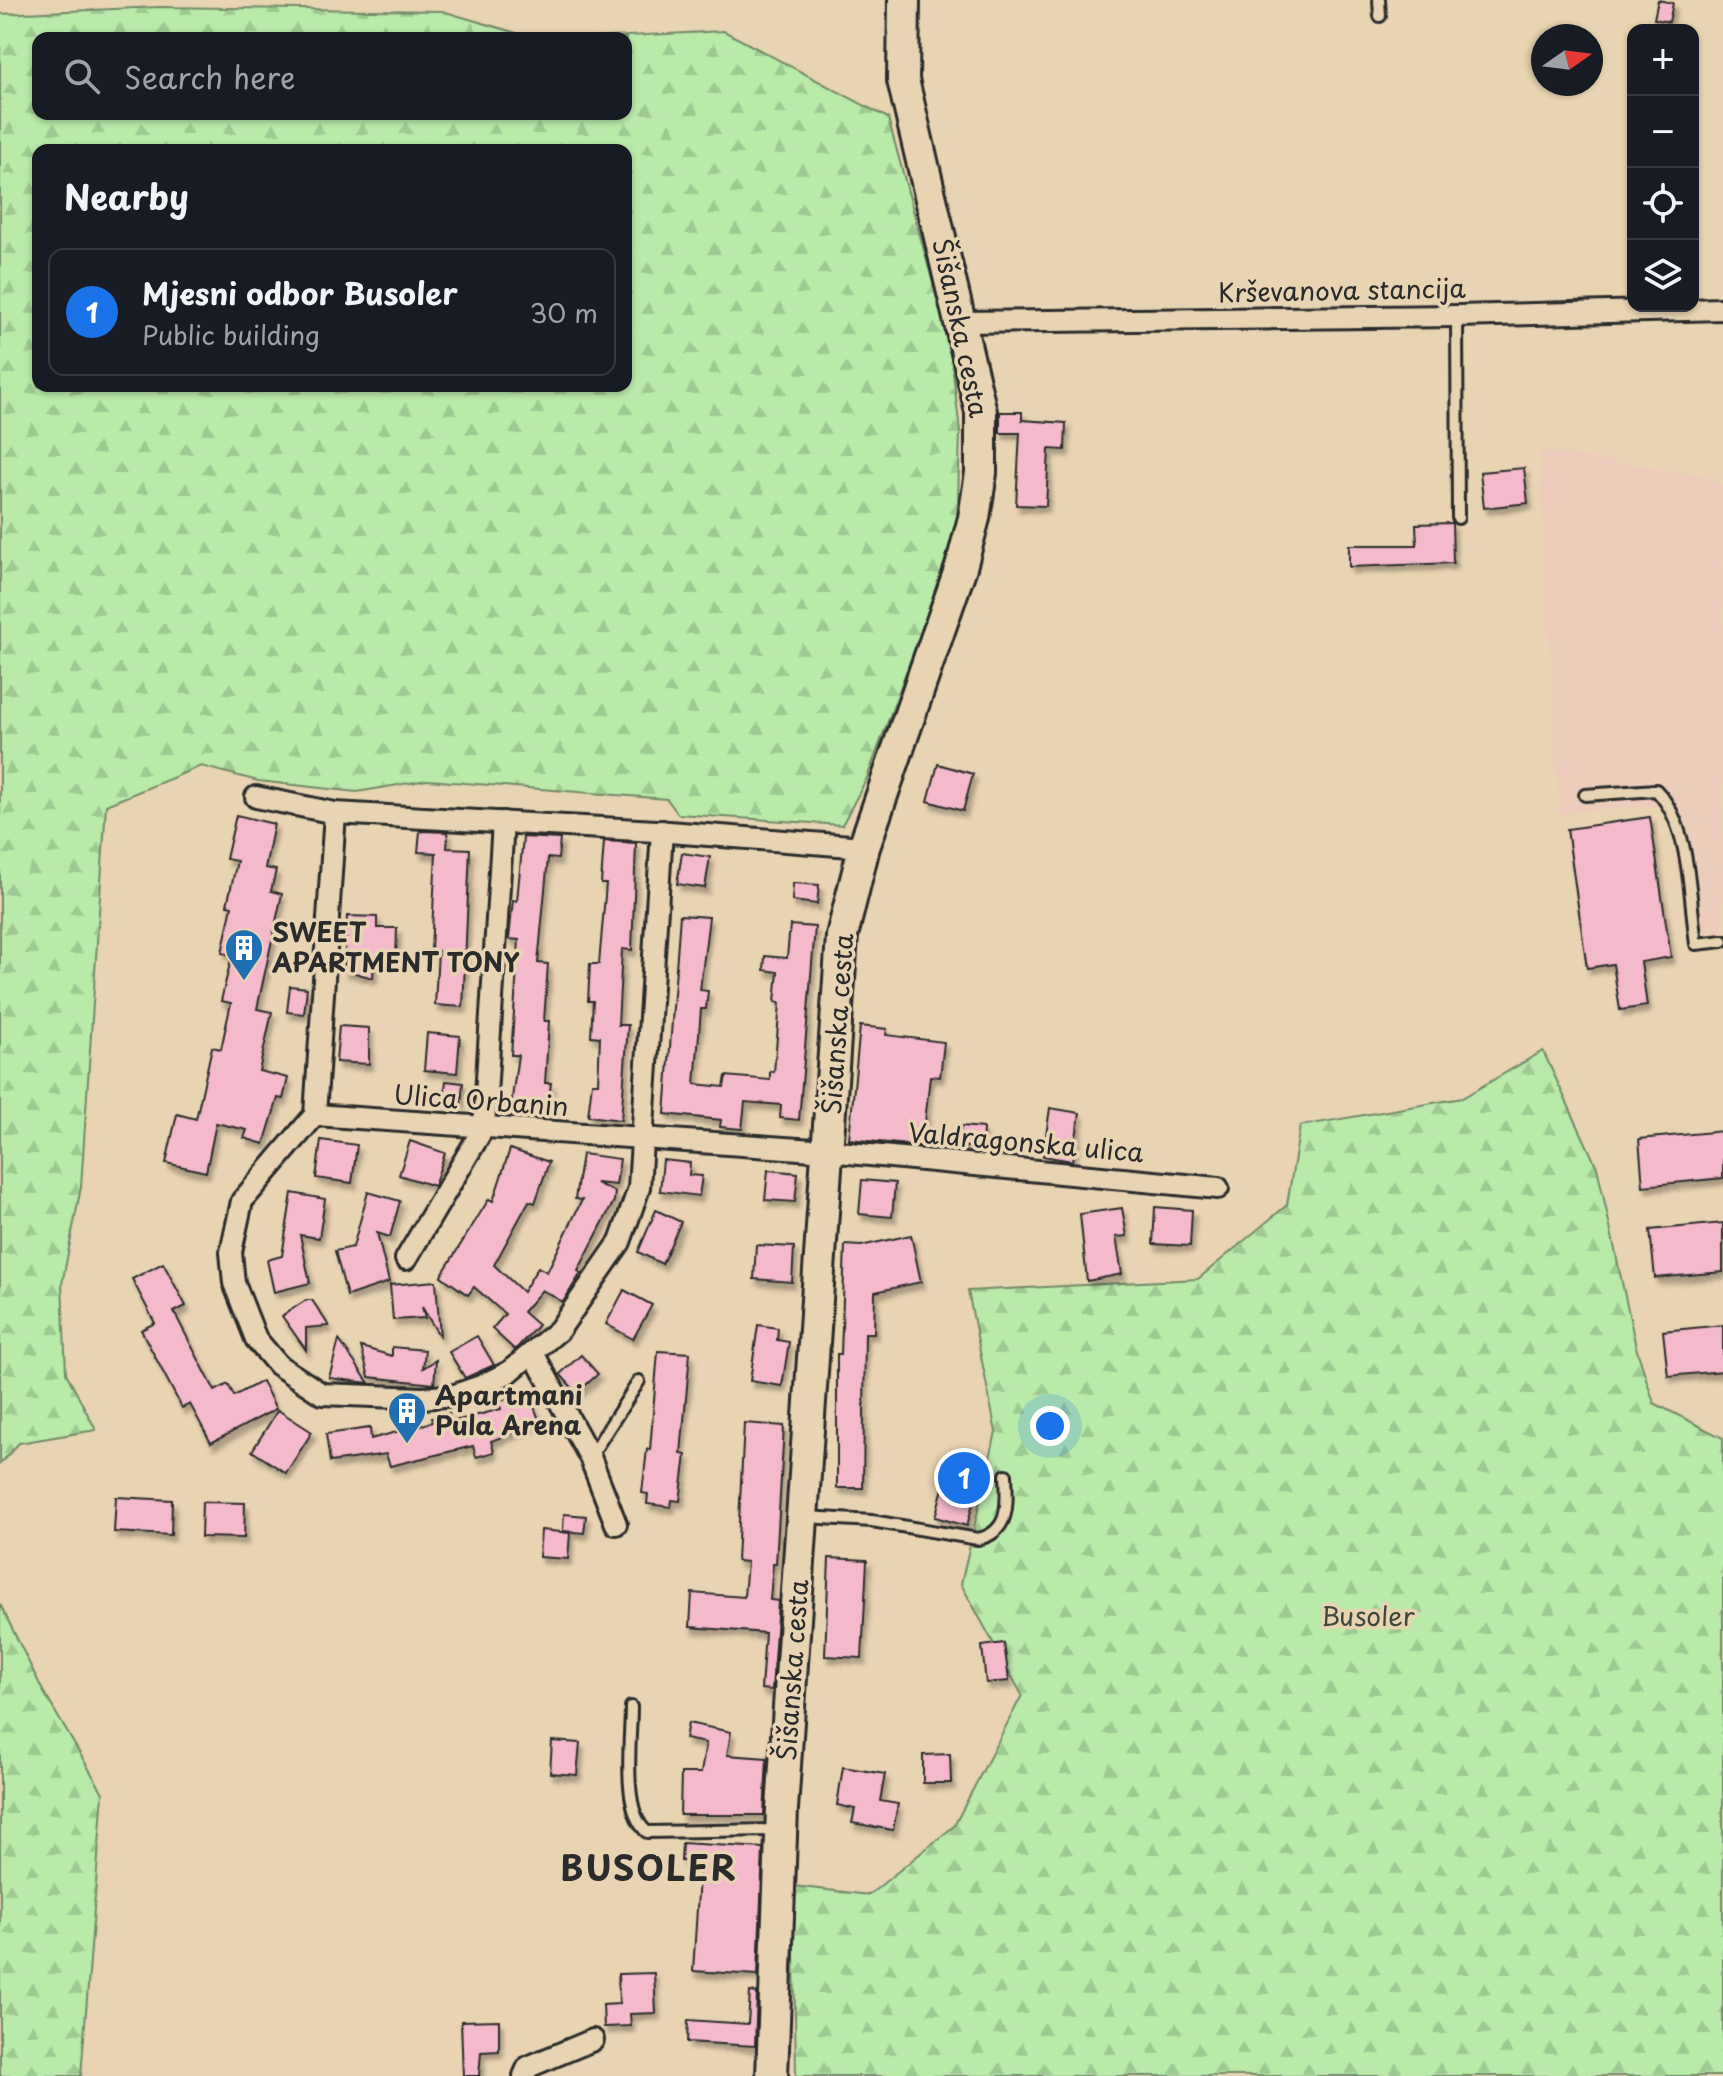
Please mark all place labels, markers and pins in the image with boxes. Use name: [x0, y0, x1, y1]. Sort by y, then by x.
place label: SWEET APARTMENT TONY: [271, 912, 519, 981]
building icon: SWEET APARTMENT TONY: [223, 927, 265, 982]
place label: Apartmani Pula Arena: [435, 1375, 582, 1444]
building icon: Apartmani Pula Arena: [386, 1390, 428, 1445]
pin: 1: [938, 1448, 990, 1508]

